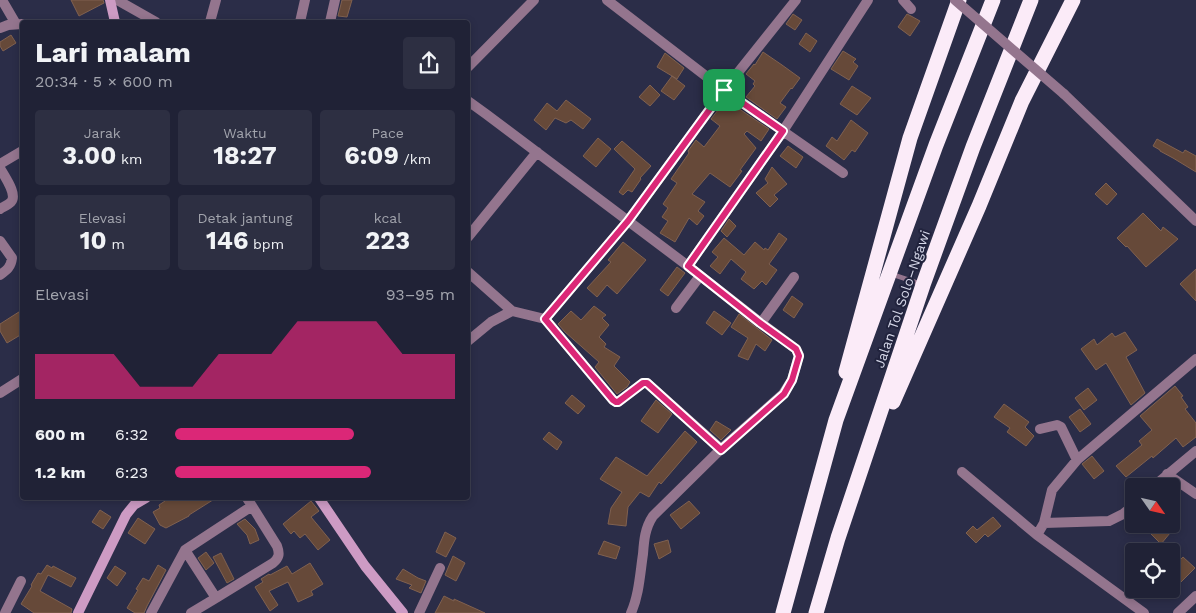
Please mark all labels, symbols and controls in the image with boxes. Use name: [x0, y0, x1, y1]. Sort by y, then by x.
text: Lari malam: [35, 36, 191, 69]
button: share: [403, 37, 455, 89]
pin: [703, 69, 745, 111]
text: 20:34 · 5 × 600 m: [35, 72, 173, 91]
icon: arrive: [710, 76, 738, 104]
text: Jarak: [84, 125, 121, 141]
text: Waktu: [223, 125, 267, 141]
text: Pace: [371, 125, 404, 141]
text: 3.00: [62, 141, 116, 170]
text: 18:27: [213, 141, 277, 170]
text: 6:09: [344, 141, 399, 170]
text: km: [116, 151, 142, 167]
text: /km: [399, 151, 431, 167]
text: Elevasi: [79, 210, 126, 226]
text: Detak jantung: [197, 210, 292, 226]
text: kcal: [374, 210, 402, 226]
text: 10: [80, 226, 107, 255]
text: 146: [206, 226, 248, 255]
text: 223: [365, 226, 410, 255]
street label: Jalan Tol Solo–Ngawi: [871, 228, 933, 370]
text: m: [107, 236, 125, 252]
text: bpm: [248, 236, 284, 252]
text: Elevasi: [35, 285, 89, 304]
text: 93–95 m: [386, 285, 455, 304]
text: 600 m: [35, 425, 85, 444]
text: 6:32: [115, 425, 148, 444]
text: 1.2 km: [35, 463, 86, 482]
text: 6:23: [115, 463, 148, 482]
north arrow: [1125, 478, 1180, 532]
map controls: [1125, 478, 1180, 598]
button: locate: [1125, 543, 1180, 598]

